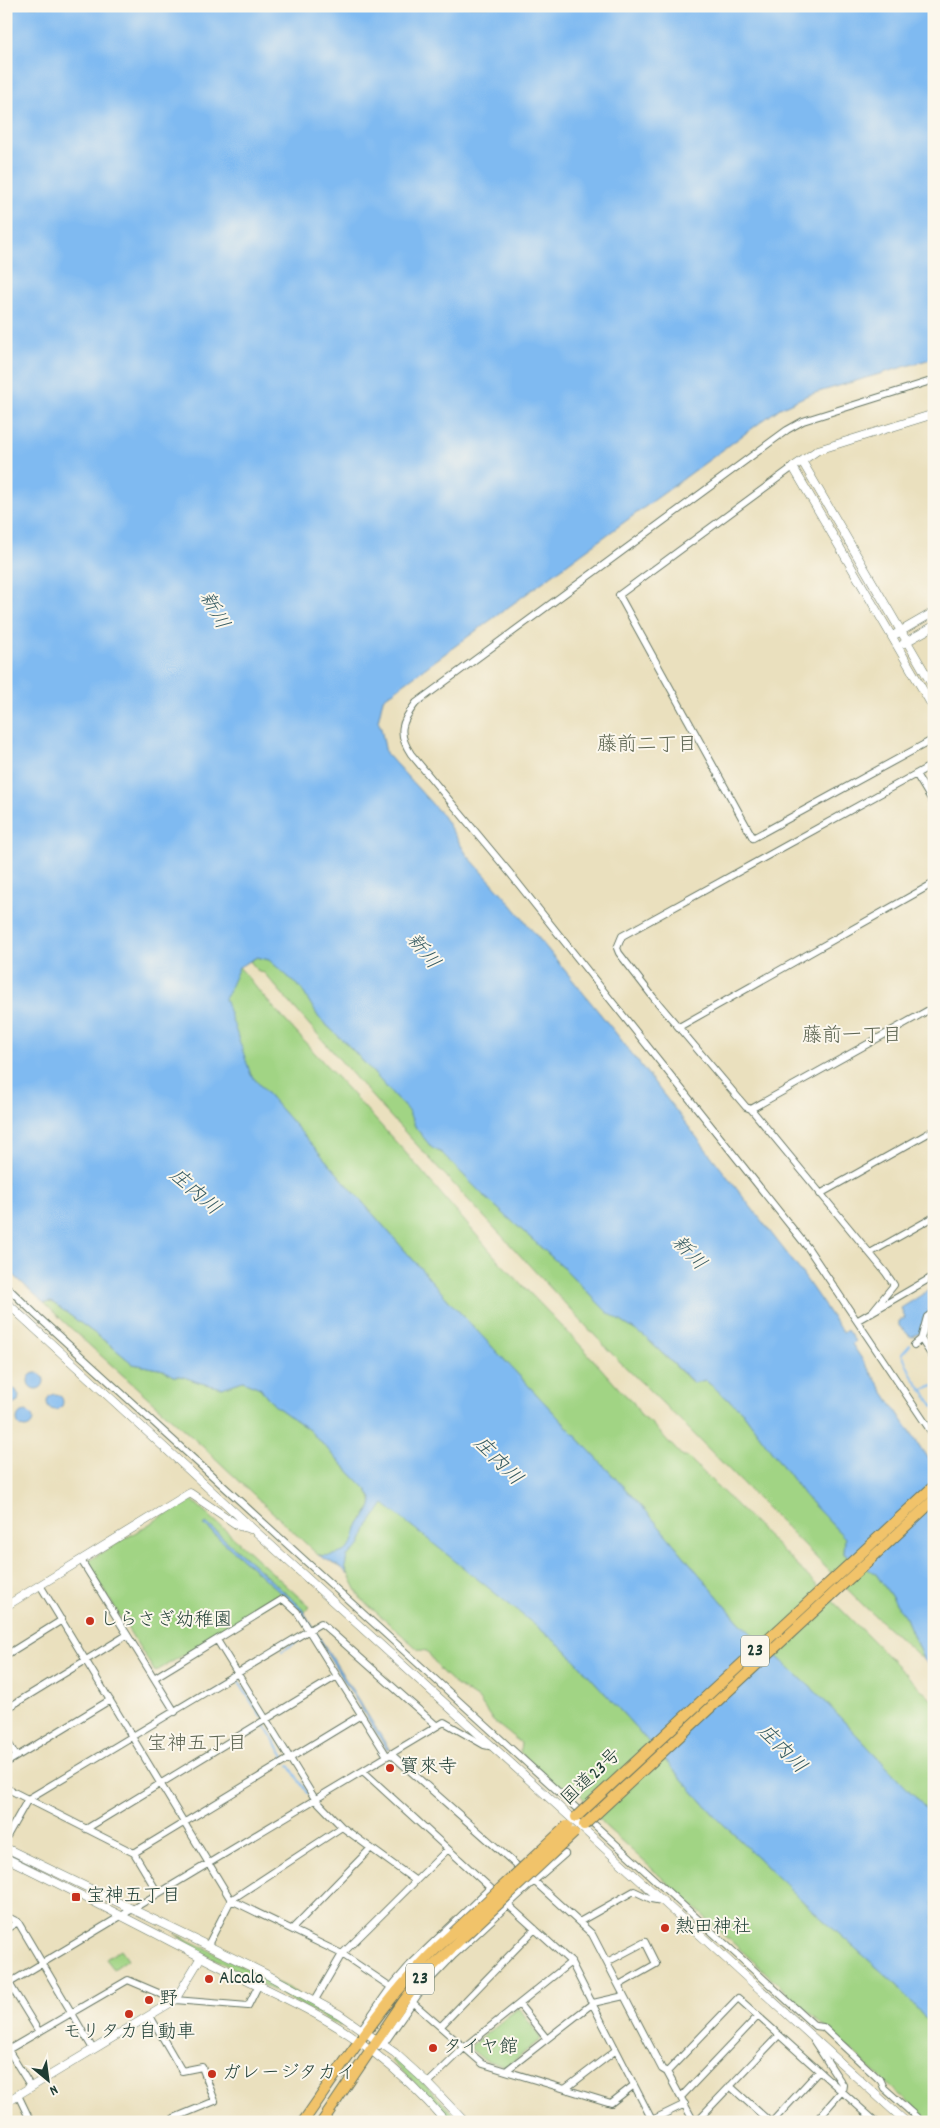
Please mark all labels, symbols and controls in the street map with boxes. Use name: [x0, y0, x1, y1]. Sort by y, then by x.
water label: 新川: [191, 587, 235, 635]
district label: 藤前二丁目: [597, 732, 697, 760]
water label: 新川: [399, 928, 445, 976]
district label: 藤前一丁目: [802, 1023, 902, 1051]
water label: 庄内川: [162, 1163, 226, 1223]
water label: 新川: [664, 1230, 712, 1278]
water label: 庄内川: [466, 1431, 528, 1493]
place label: しらさぎ幼稚園: [100, 1608, 232, 1635]
marker: しらさぎ幼稚園: [84, 1615, 96, 1627]
road number: 23: [741, 1635, 769, 1666]
water label: 庄内川: [750, 1719, 812, 1781]
district label: 宝神五丁目: [147, 1731, 247, 1759]
street label: 国道23号: [556, 1743, 628, 1813]
place label: 寳來寺: [400, 1755, 457, 1782]
marker: 寳來寺: [384, 1762, 396, 1774]
place label: 宝神五丁目: [86, 1884, 181, 1911]
marker: 宝神五丁目: [70, 1891, 82, 1903]
place label: 熱田神社: [675, 1915, 751, 1942]
marker: 熱田神社: [659, 1922, 671, 1934]
road number: 23: [406, 1964, 434, 1995]
place label: Alcala: [219, 1966, 265, 1993]
marker: Alcala: [203, 1973, 215, 1985]
place label: 野: [159, 1987, 178, 2014]
marker: 野: [143, 1994, 155, 2006]
marker: モリタカ自動車: [123, 2008, 135, 2020]
place label: モリタカ自動車: [62, 2020, 196, 2047]
place label: タイヤ館: [443, 2035, 518, 2062]
marker: タイヤ館: [427, 2042, 439, 2054]
north arrow: [22, 2056, 72, 2106]
place label: ガレージタカイ: [222, 2061, 355, 2088]
marker: ガレージタカイ: [206, 2068, 218, 2080]
text: N: [45, 2079, 61, 2100]

